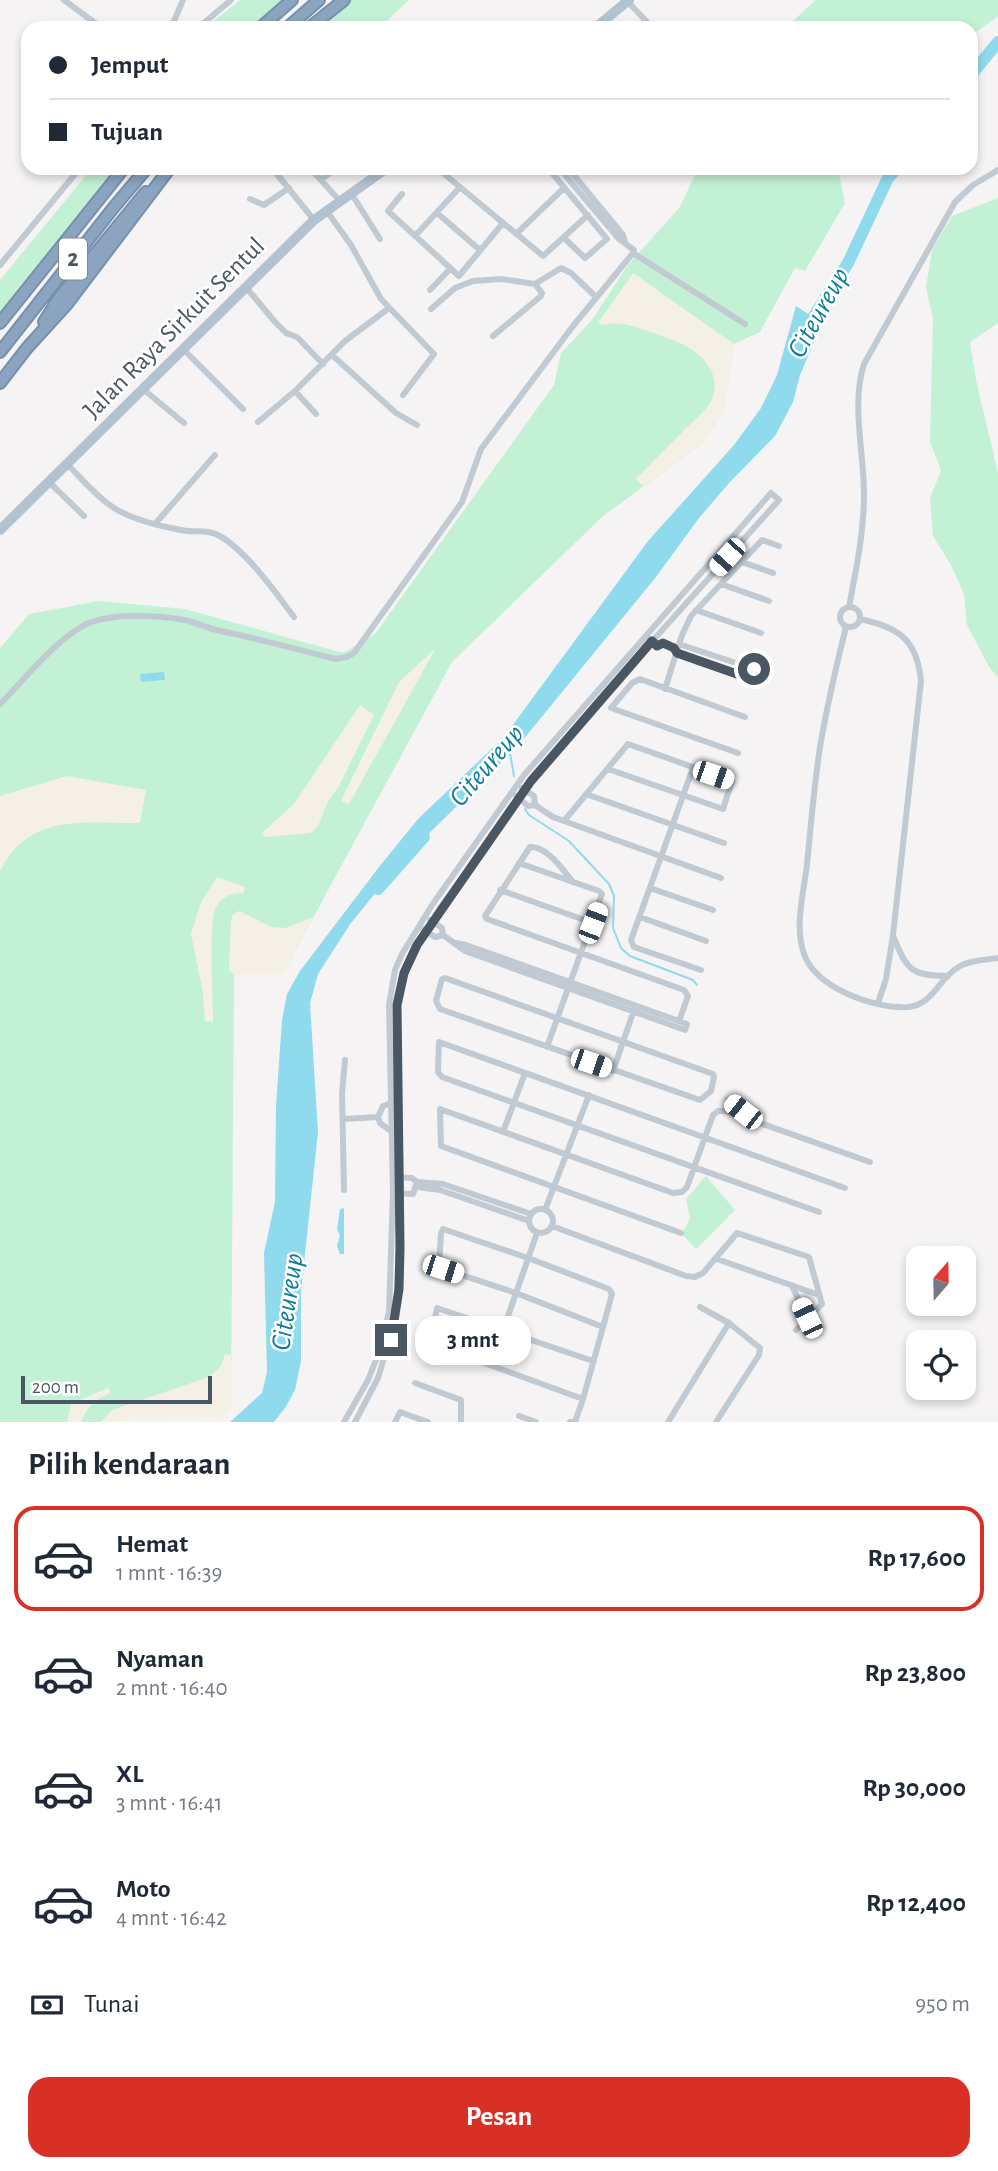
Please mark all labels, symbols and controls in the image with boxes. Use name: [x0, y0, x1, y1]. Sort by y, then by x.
text: Jemput: [91, 52, 168, 78]
text: Tujuan: [91, 119, 163, 145]
street label: Jalan Raya Sirkuit Sentul: [78, 232, 270, 424]
road number: 2: [59, 238, 87, 280]
water label: Citeureup: [783, 263, 855, 363]
car: [706, 534, 749, 580]
route start: [738, 653, 770, 685]
water label: Citeureup: [444, 720, 530, 812]
car: [690, 758, 737, 792]
car: [576, 900, 611, 946]
car: [568, 1046, 615, 1080]
car: [720, 1091, 767, 1133]
north arrow: [906, 1246, 976, 1316]
map controls: [906, 1246, 976, 1400]
water label: Citeureup: [267, 1252, 309, 1352]
car: [420, 1253, 467, 1285]
car: [789, 1295, 826, 1341]
callout: 3 mnt: [416, 1316, 531, 1364]
route end: [375, 1324, 407, 1356]
text: 3 mnt: [447, 1329, 499, 1352]
button: locate: [906, 1330, 976, 1400]
scale bar: [21, 1373, 212, 1405]
text: 200 m: [32, 1378, 79, 1397]
text: Pilih kendaraan: [28, 1448, 230, 1480]
icon: car: [32, 1527, 95, 1590]
text: Hemat: [116, 1531, 188, 1557]
text: Rp 17,600: [868, 1545, 966, 1571]
text: 1 mnt · 16:39: [116, 1562, 222, 1585]
icon: car: [32, 1642, 95, 1705]
text: Nyaman: [116, 1646, 204, 1672]
text: Rp 23,800: [864, 1660, 966, 1686]
text: 2 mnt · 16:40: [116, 1677, 228, 1700]
icon: car: [32, 1757, 95, 1820]
text: XL: [116, 1761, 143, 1787]
text: Rp 30,000: [862, 1775, 966, 1801]
text: 3 mnt · 16:41: [116, 1792, 222, 1815]
icon: car: [32, 1872, 95, 1935]
text: Moto: [116, 1876, 171, 1902]
text: Rp 12,400: [866, 1890, 966, 1916]
text: 4 mnt · 16:42: [116, 1907, 227, 1930]
icon: cash: [28, 1986, 66, 2024]
text: Tunai: [84, 1991, 140, 2017]
text: 950 m: [915, 1993, 970, 2016]
button: Pesan: [28, 2077, 970, 2157]

